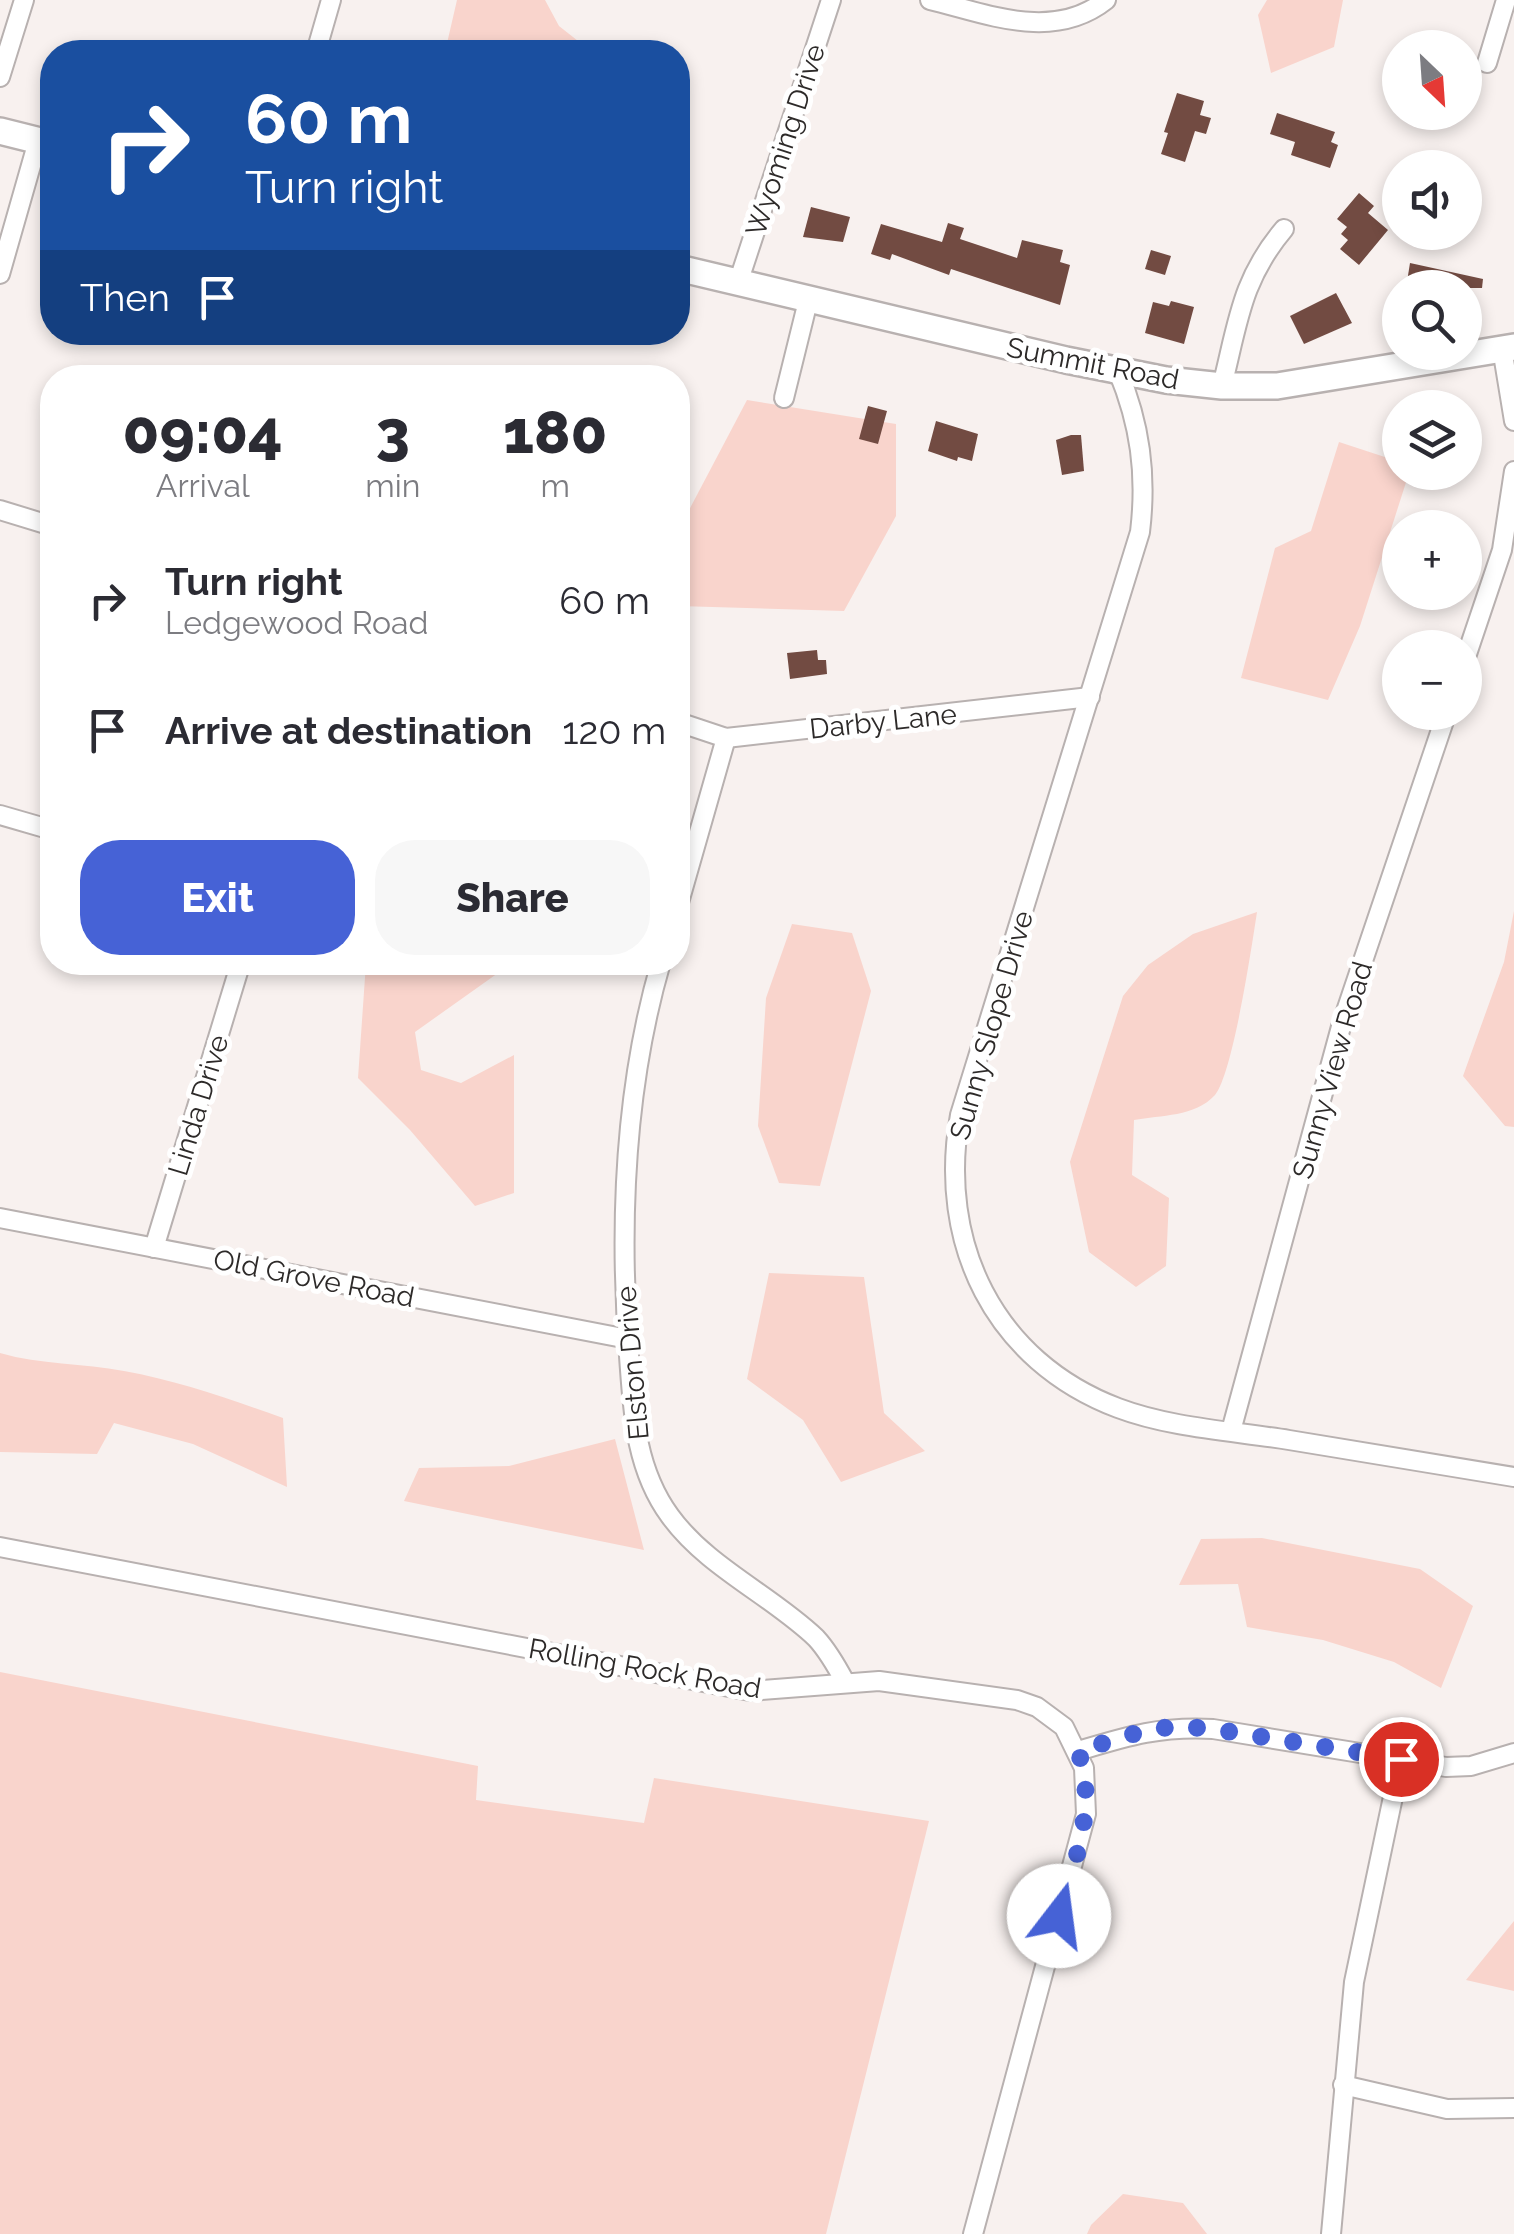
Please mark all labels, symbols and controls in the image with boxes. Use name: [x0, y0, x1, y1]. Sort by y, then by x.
north arrow: [1382, 30, 1482, 130]
map controls: [1382, 30, 1482, 730]
street label: Wyoming Drive: [739, 40, 832, 240]
text: 60 m: [245, 77, 412, 159]
icon: right: [80, 80, 210, 210]
button: sound: [1382, 150, 1482, 250]
text: Turn right: [245, 161, 443, 214]
icon: arrive: [190, 270, 245, 325]
button: search: [1382, 270, 1482, 370]
text: Then: [80, 275, 170, 320]
street label: Summit Road: [1004, 331, 1182, 396]
button: layers: [1382, 390, 1482, 490]
text: 09:04: [123, 397, 283, 467]
text: 3: [376, 397, 410, 467]
text: 180: [503, 397, 607, 467]
text: Arrival: [156, 467, 250, 504]
text: min: [365, 467, 420, 504]
text: m: [540, 467, 570, 504]
button: +: [1382, 510, 1482, 610]
text: Turn right: [165, 559, 342, 604]
icon: right: [80, 573, 135, 628]
text: 60 m: [559, 578, 650, 623]
text: Ledgewood Road: [165, 604, 428, 641]
button: −: [1382, 630, 1482, 730]
street label: Darby Lane: [808, 697, 958, 746]
icon: arrive: [80, 703, 135, 758]
text: Arrive at destination: [165, 708, 532, 753]
text: 120 m: [562, 708, 666, 753]
button: Exit: [80, 840, 355, 955]
button: Share: [375, 840, 650, 955]
street label: Sunny Slope Drive: [943, 907, 1040, 1143]
street label: Sunny View Road: [1286, 958, 1379, 1182]
street label: Linda Drive: [161, 1031, 236, 1179]
street label: Old Grove Road: [211, 1243, 417, 1314]
street label: Elston Drive: [609, 1285, 656, 1441]
street label: Rolling Rock Road: [526, 1632, 764, 1705]
pin: [1359, 1717, 1444, 1802]
icon: arrive: [1374, 1732, 1429, 1787]
position arrow: [1007, 1864, 1111, 1968]

